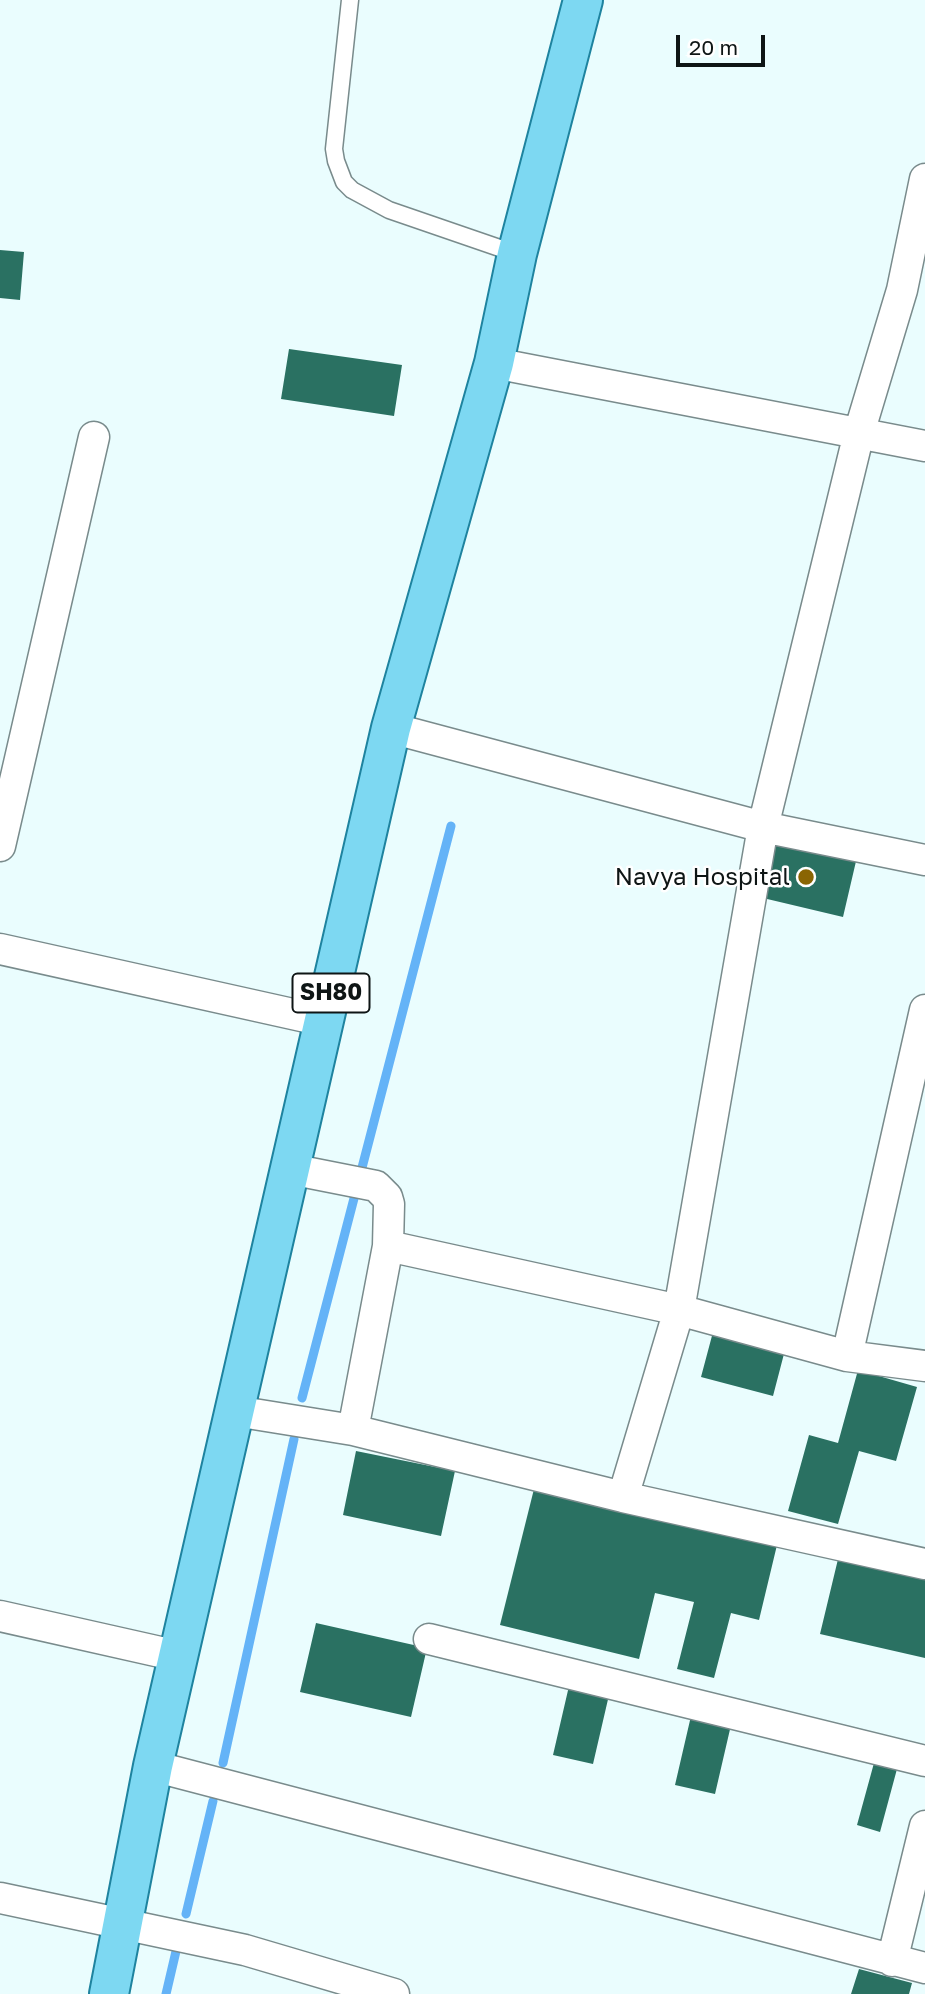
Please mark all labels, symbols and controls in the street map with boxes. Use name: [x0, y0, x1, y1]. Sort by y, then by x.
scale bar: [680, 21, 769, 65]
text: 20 m: [689, 34, 738, 60]
place label: Navya Hospital: [615, 863, 790, 891]
marker: Navya Hospital: [796, 867, 816, 887]
road number: SH80: [292, 974, 370, 1012]

